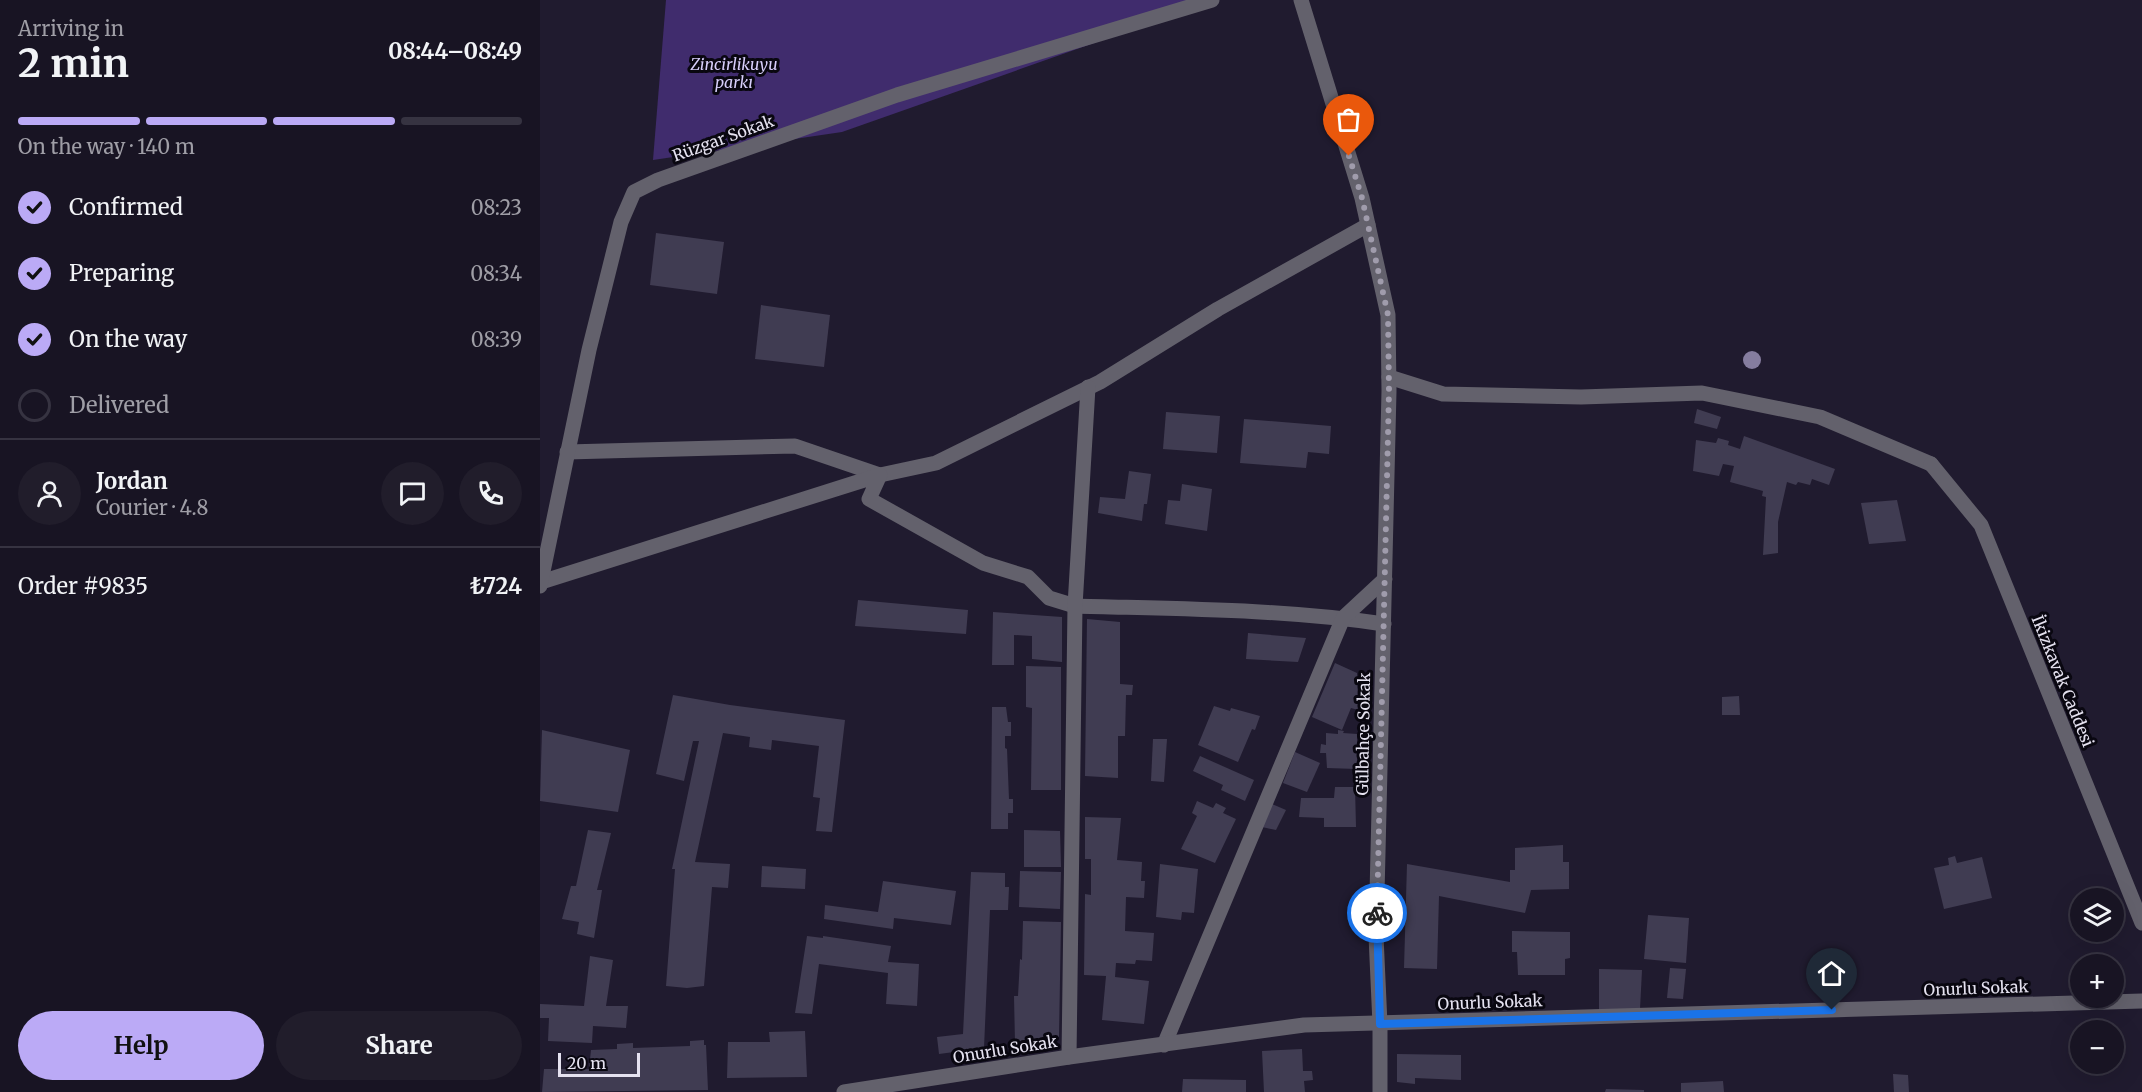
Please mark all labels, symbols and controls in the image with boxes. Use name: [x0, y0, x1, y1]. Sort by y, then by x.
text: Arriving in: [18, 16, 124, 41]
text: 08:44–08:49: [388, 37, 522, 65]
text: 2 min: [18, 39, 129, 88]
park label: Zincirlikuyu parkı: [689, 54, 778, 92]
pin: [1323, 94, 1374, 156]
icon: bag: [1332, 103, 1365, 136]
street label: Rüzgar Sokak: [670, 110, 777, 166]
text: On the way · 140 m: [18, 134, 195, 159]
icon: check: [18, 191, 51, 224]
text: Confirmed: [69, 193, 183, 221]
text: 08:23: [471, 195, 522, 220]
icon: check: [18, 257, 51, 290]
text: Preparing: [69, 259, 174, 287]
text: 08:34: [470, 261, 522, 286]
icon: check: [18, 323, 51, 356]
text: On the way: [69, 325, 187, 353]
text: 08:39: [471, 327, 522, 352]
text: Delivered: [69, 391, 169, 419]
button: person: [18, 462, 81, 525]
button: chat: [381, 462, 444, 525]
button: phone: [459, 462, 522, 525]
text: Jordan: [96, 467, 168, 495]
text: Courier · 4.8: [96, 495, 208, 520]
text: Order #9835: [18, 572, 148, 600]
text: ₺724: [470, 572, 522, 600]
street label: İkizkavak Caddesi: [2027, 612, 2099, 750]
street label: Gülbahçe Sokak: [1352, 671, 1374, 796]
courier: [1347, 883, 1407, 943]
map controls: [2070, 888, 2124, 1074]
button: layers: [2070, 888, 2124, 942]
icon: bike: [1361, 897, 1394, 930]
pin: [1806, 948, 1857, 1010]
button: +: [2070, 954, 2124, 1008]
icon: home: [1815, 957, 1848, 990]
street label: Onurlu Sokak: [1923, 976, 2030, 1000]
street label: Onurlu Sokak: [1437, 990, 1544, 1014]
button: Help: [18, 1011, 264, 1080]
button: Share: [276, 1011, 522, 1080]
button: −: [2070, 1020, 2124, 1074]
street label: Onurlu Sokak: [952, 1031, 1059, 1067]
scale bar: [558, 1050, 640, 1078]
text: 20 m: [567, 1053, 606, 1073]

